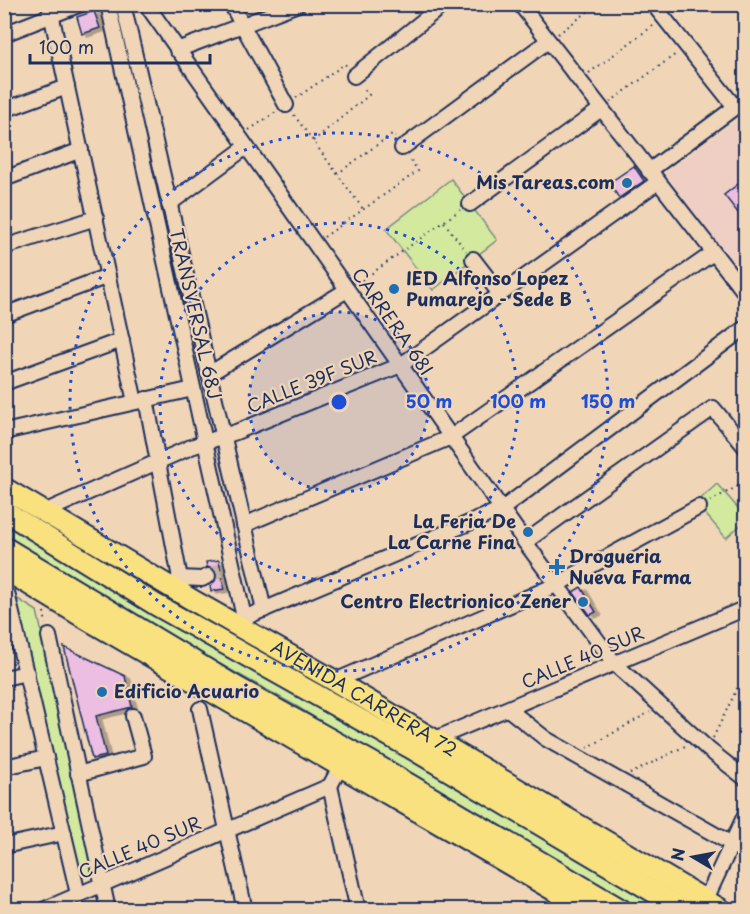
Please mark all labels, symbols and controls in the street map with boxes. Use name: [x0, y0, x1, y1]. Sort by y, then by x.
scale bar: [30, 27, 210, 65]
text: 100 m: [39, 33, 94, 60]
place label: Mis Tareas.com: [476, 168, 615, 195]
marker: Mis Tareas.com: [620, 176, 634, 190]
street label: TRANSVERSAL 68J: [164, 226, 229, 402]
street label: CARRERA 68I: [346, 262, 440, 381]
place label: IED Alfonso Lopez Pumarejo - Sede B: [406, 264, 572, 312]
marker: IED Alfonso Lopez Pumarejo - Sede B: [387, 282, 401, 296]
street label: CALLE 39F SUR: [242, 342, 381, 419]
text: 50 m: [406, 387, 452, 414]
text: 100 m: [490, 387, 546, 414]
text: 150 m: [581, 387, 635, 414]
centre of rings: [329, 392, 349, 412]
place label: La Feria De La Carne Fina: [388, 507, 516, 555]
marker: La Feria De La Carne Fina: [521, 525, 535, 539]
place label: Drogueria Nueva Farma: [569, 542, 692, 590]
marker: Drogueria Nueva Farma: [550, 560, 564, 574]
place label: Centro Electrionico Zener: [340, 587, 572, 614]
marker: Centro Electrionico Zener: [576, 595, 590, 609]
street label: CALLE 40 SUR: [517, 619, 648, 695]
street label: AVENIDA CARRERA 72: [266, 632, 463, 762]
place label: Edificio Acuario: [114, 677, 259, 704]
marker: Edificio Acuario: [95, 685, 109, 699]
street label: CALLE 40 SUR: [74, 809, 205, 885]
north arrow: [663, 827, 723, 887]
text: N: [664, 846, 690, 863]

